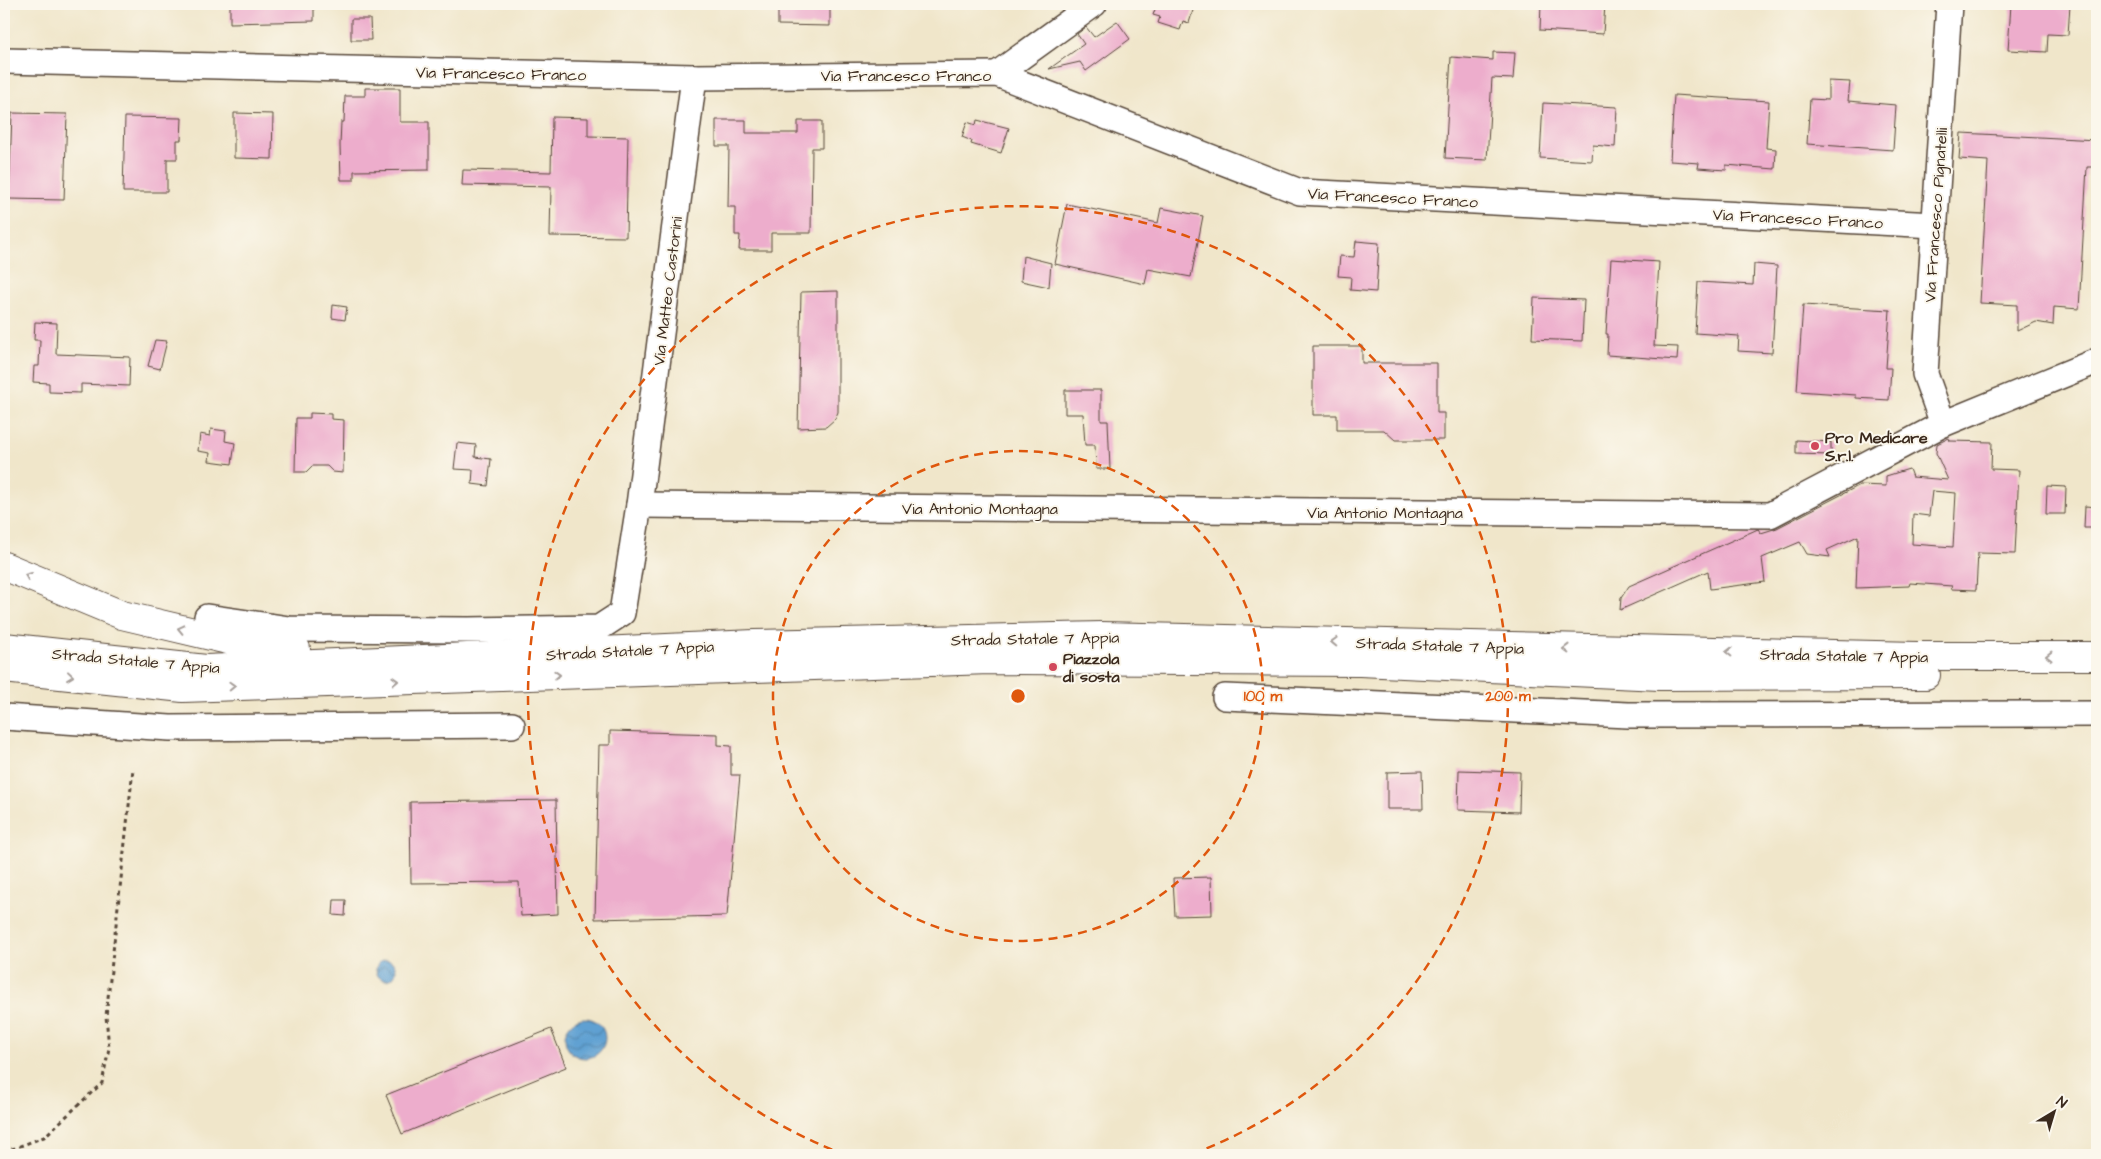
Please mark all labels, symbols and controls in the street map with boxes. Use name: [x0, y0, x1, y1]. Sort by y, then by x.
street label: Via Francesco Franco: [416, 62, 586, 86]
street label: Via Francesco Franco: [821, 65, 991, 87]
street label: Via Francesco Pignatelli: [1919, 126, 1954, 303]
street label: Via Francesco Franco: [1307, 183, 1479, 213]
street label: Via Francesco Franco: [1712, 204, 1884, 234]
street label: Via Matteo Castorini: [648, 215, 688, 367]
place label: Pro Medicare S.r.l.: [1824, 427, 1928, 467]
marker: Pro Medicare S.r.l.: [1809, 440, 1821, 452]
street label: Via Antonio Montagna: [902, 498, 1058, 521]
street label: Via Antonio Montagna: [1307, 502, 1463, 525]
one-way arrow: [24, 572, 33, 582]
one-way arrow: [177, 624, 186, 635]
street label: Strada Statale 7 Appia: [951, 627, 1119, 651]
street label: Strada Statale 7 Appia: [1355, 632, 1525, 660]
street label: Strada Statale 7 Appia: [545, 636, 715, 666]
one-way arrow: [1329, 637, 1337, 647]
street label: Strada Statale 7 Appia: [51, 643, 221, 679]
one-way arrow: [1562, 644, 1570, 654]
street label: Strada Statale 7 Appia: [1760, 644, 1928, 668]
one-way arrow: [1724, 647, 1732, 658]
place label: Piazzola di sosta: [1062, 648, 1121, 688]
one-way arrow: [2044, 651, 2052, 661]
marker: Piazzola di sosta: [1047, 661, 1059, 673]
one-way arrow: [554, 670, 561, 680]
one-way arrow: [67, 671, 75, 682]
one-way arrow: [391, 675, 399, 686]
one-way arrow: [229, 681, 237, 692]
text: 100 m: [1244, 686, 1283, 707]
text: 200 m: [1484, 686, 1531, 707]
centre of rings: [1009, 687, 1027, 705]
north arrow: [2028, 1086, 2078, 1136]
text: N: [2052, 1092, 2071, 1113]

